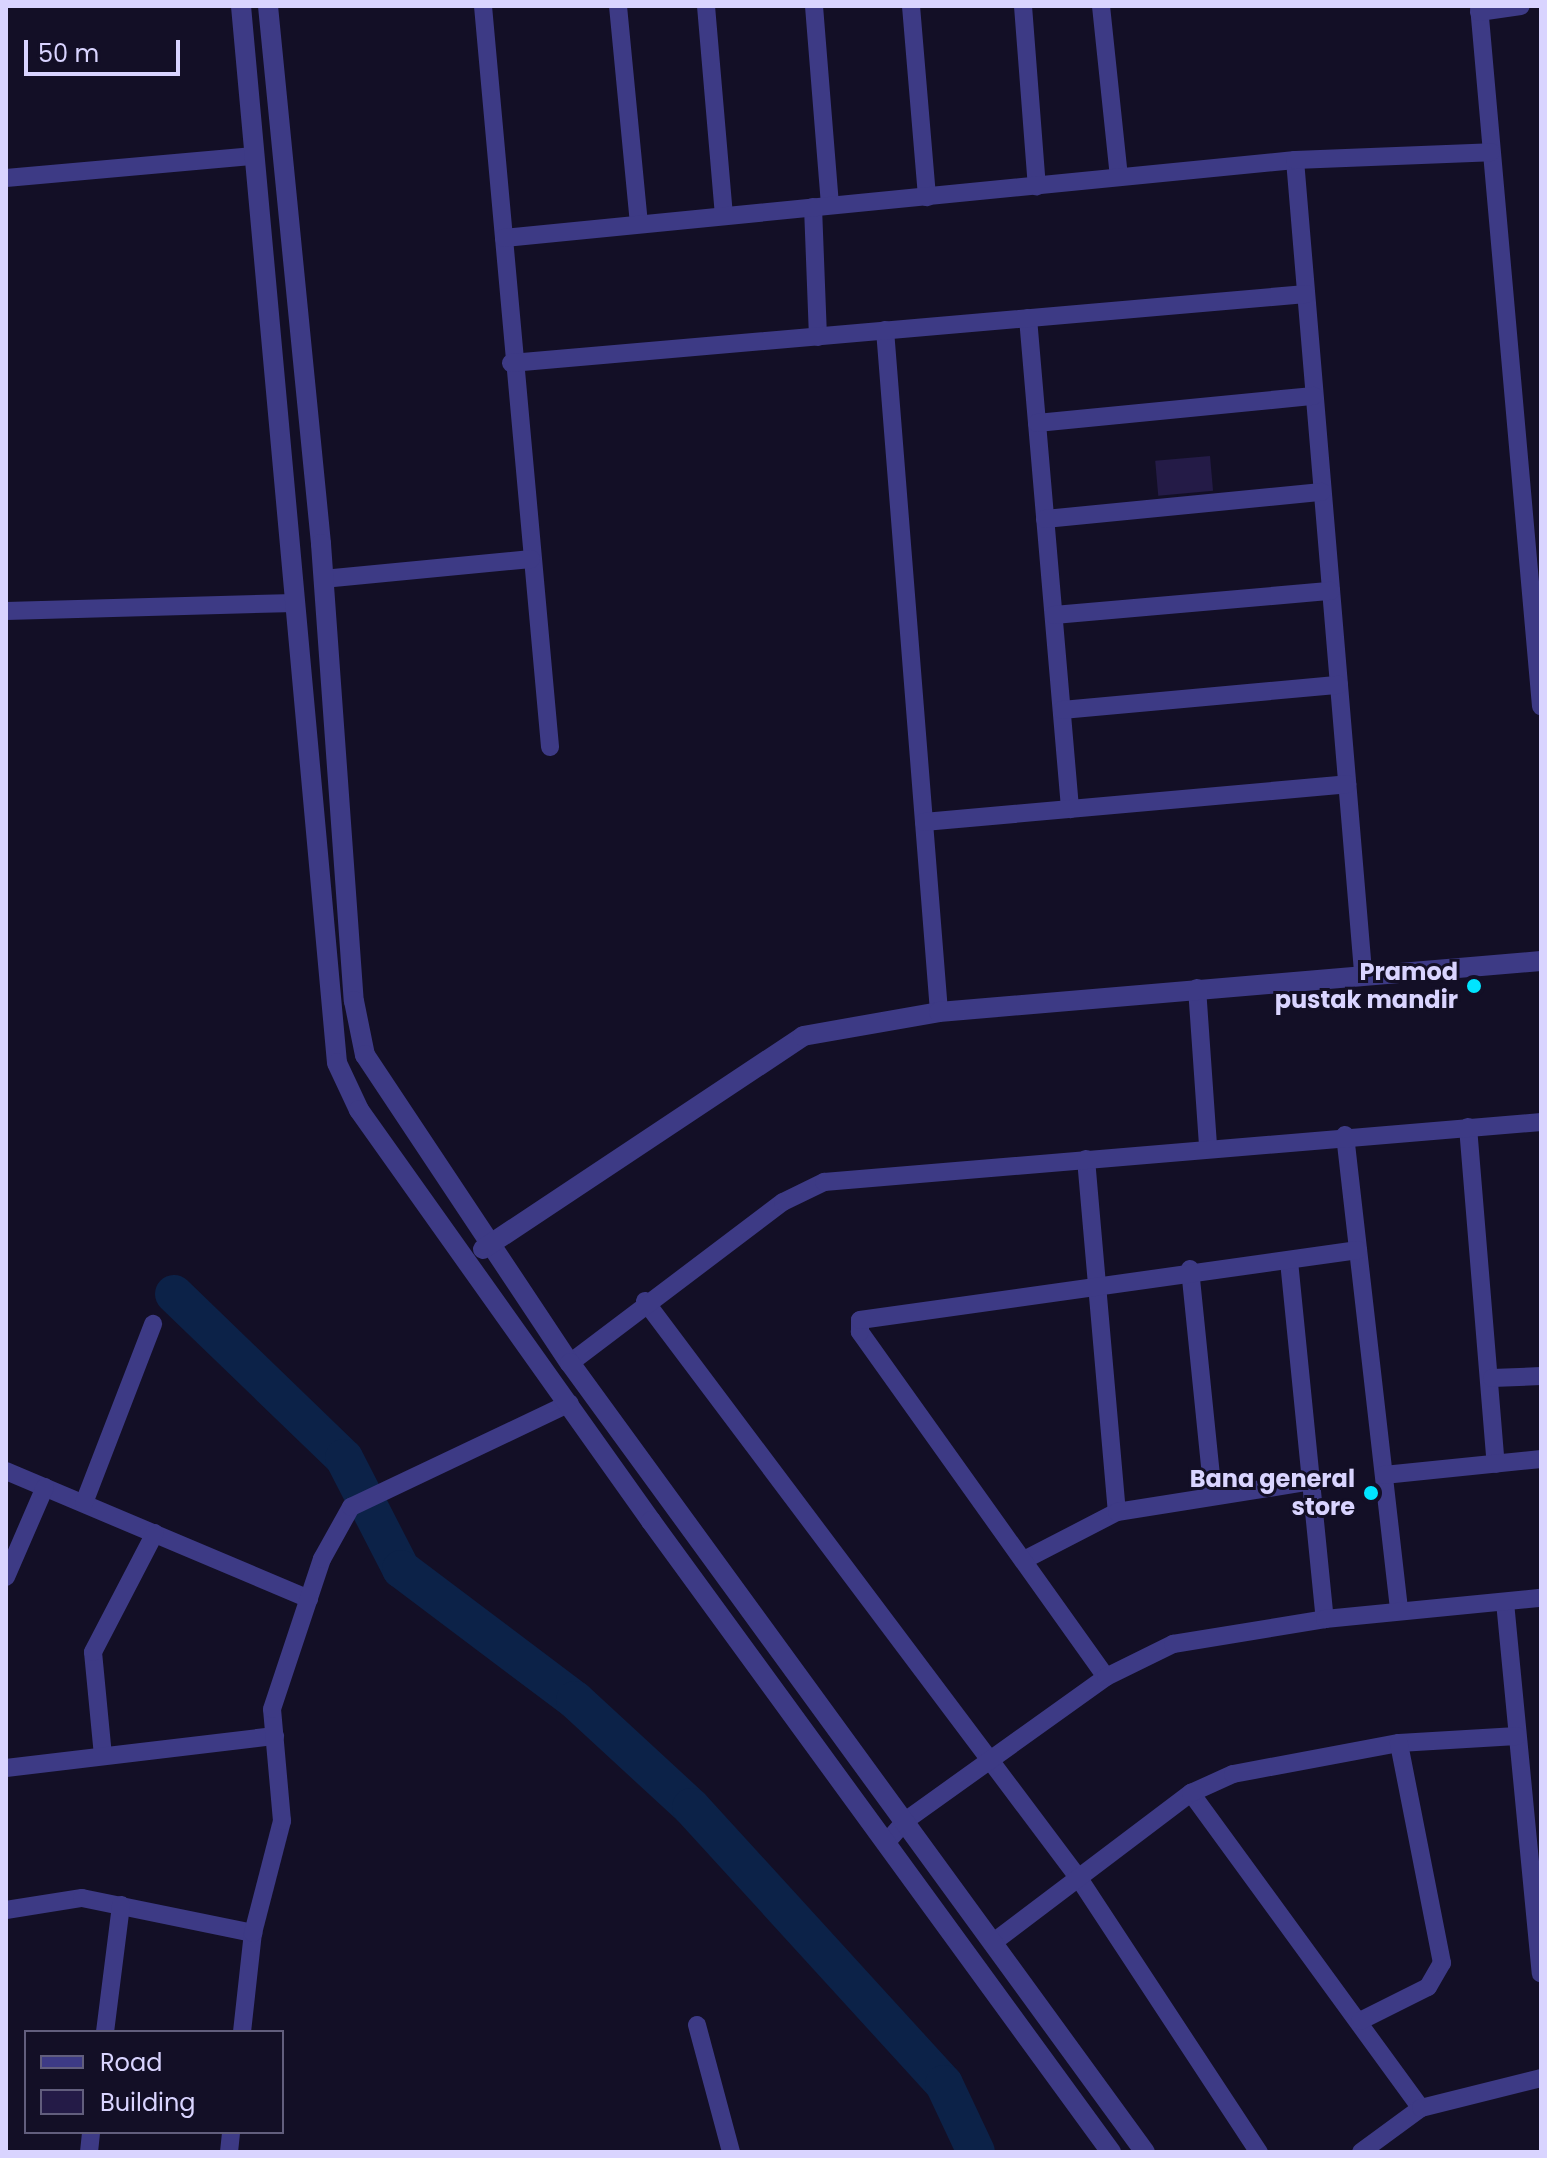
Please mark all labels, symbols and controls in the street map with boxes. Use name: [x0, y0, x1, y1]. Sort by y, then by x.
scale bar: [28, 24, 184, 74]
text: 50 m: [38, 37, 99, 70]
place label: Pramod pustak mandir: [1275, 958, 1458, 1014]
marker: Pramod pustak mandir: [1465, 977, 1483, 995]
place label: Bana general store: [1190, 1465, 1355, 1521]
marker: Bana general store: [1362, 1484, 1380, 1502]
legend: [24, 2030, 284, 2134]
text: Road: [100, 2046, 162, 2079]
text: Building: [100, 2086, 196, 2119]

